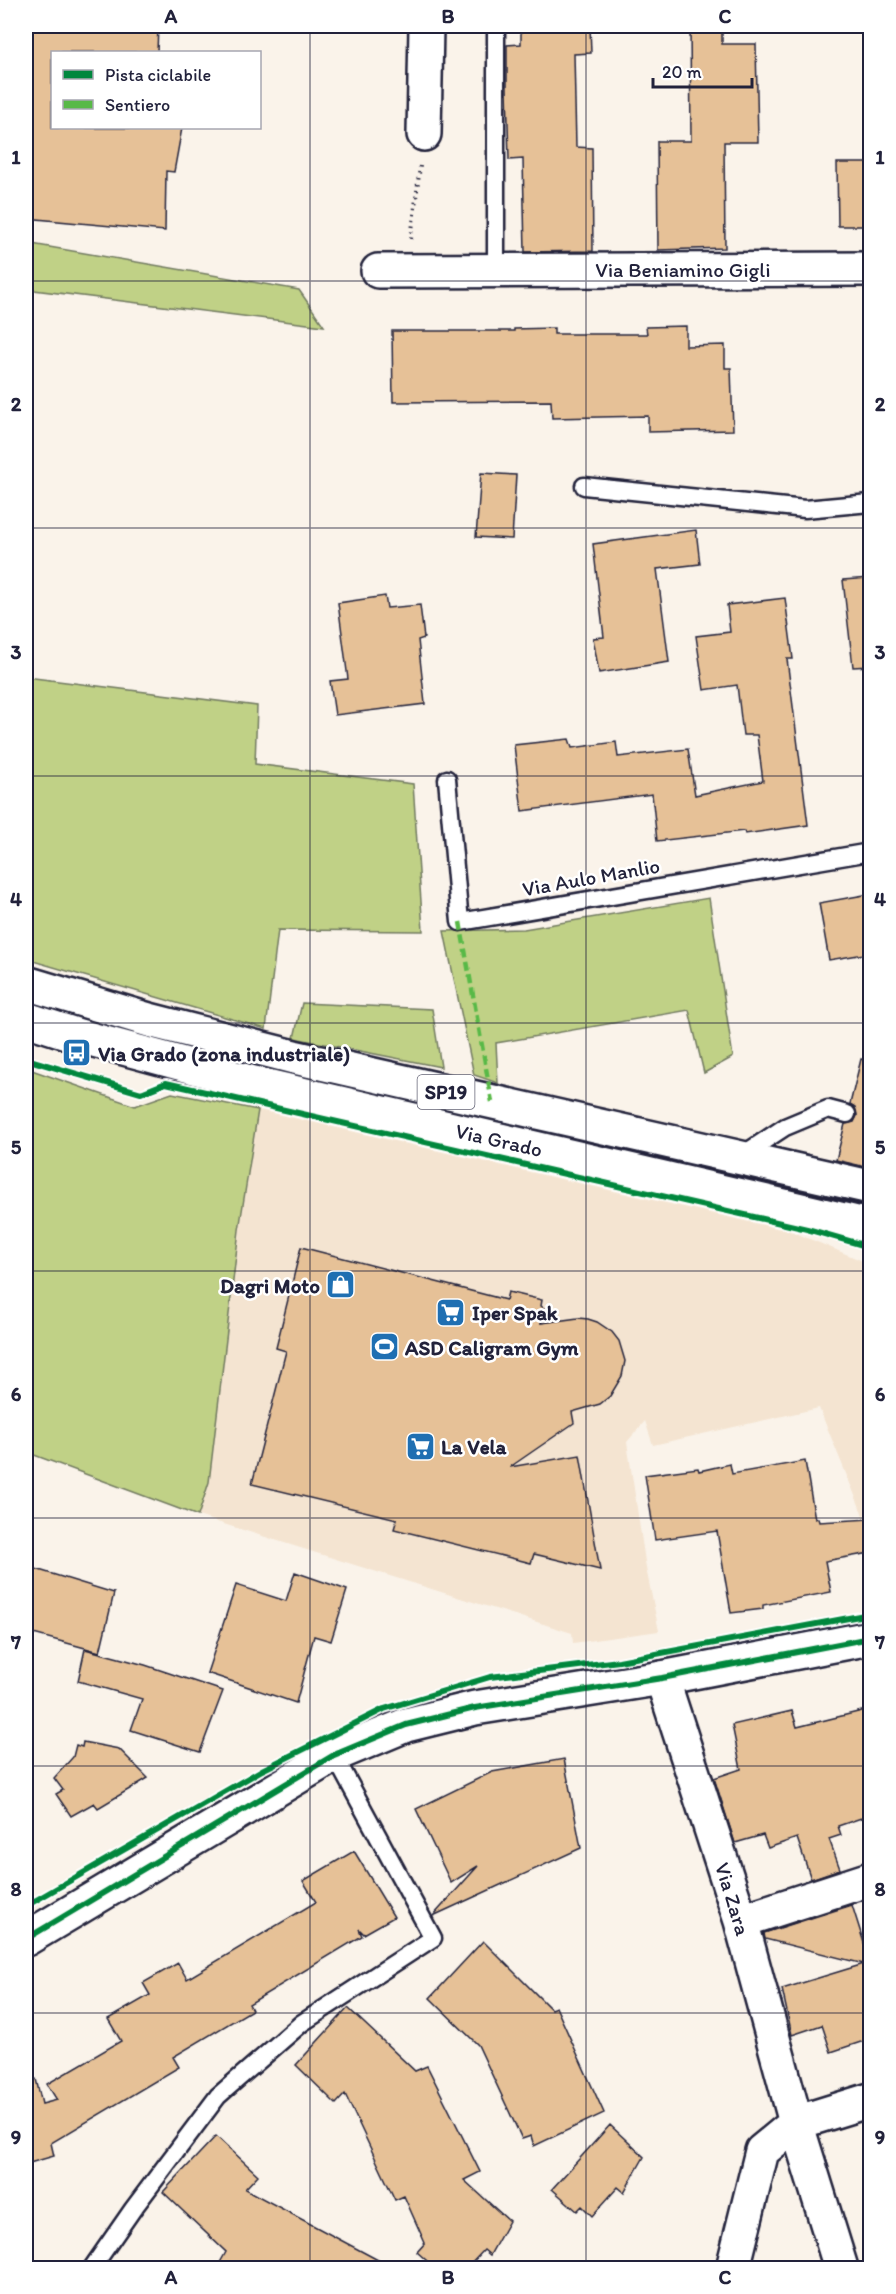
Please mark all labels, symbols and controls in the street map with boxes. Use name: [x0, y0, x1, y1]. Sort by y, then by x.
text: A: [164, 4, 178, 28]
text: B: [442, 4, 455, 28]
text: C: [719, 4, 732, 28]
legend: [51, 51, 261, 129]
scale bar: [653, 51, 752, 89]
text: 20 m: [662, 61, 702, 83]
text: Pista ciclabile: [105, 64, 211, 86]
text: Sentiero: [105, 94, 170, 116]
text: 1: [11, 145, 21, 169]
text: 1: [875, 145, 885, 169]
street label: Via Beniamino Gigli: [595, 257, 771, 282]
text: 2: [11, 392, 22, 416]
text: 2: [875, 392, 886, 416]
text: 3: [11, 640, 22, 664]
text: 3: [875, 640, 886, 664]
street label: Via Aulo Manlio: [520, 853, 662, 901]
text: 4: [10, 887, 22, 911]
text: 4: [874, 887, 886, 911]
bus stop icon: Via Grado (zona industriale): [61, 1037, 93, 1069]
place label: Via Grado (zona industriale): [98, 1041, 350, 1067]
road number: SP19: [418, 1075, 474, 1109]
street label: Via Grado: [453, 1118, 545, 1162]
text: 5: [11, 1135, 22, 1159]
text: 5: [875, 1135, 886, 1159]
shop icon: Dagri Moto: [325, 1269, 357, 1301]
place label: Dagri Moto: [220, 1273, 320, 1299]
supermarket icon: Iper Spak: [435, 1296, 467, 1328]
place label: Iper Spak: [472, 1300, 559, 1326]
sports icon: ASD Caligram Gym: [368, 1331, 400, 1363]
place label: ASD Caligram Gym: [404, 1335, 579, 1361]
text: 6: [11, 1382, 22, 1406]
text: 6: [875, 1382, 886, 1406]
supermarket icon: La Vela: [404, 1430, 436, 1462]
place label: La Vela: [441, 1434, 508, 1459]
text: 7: [10, 1630, 21, 1654]
text: 7: [874, 1630, 885, 1654]
street label: Via Zara: [710, 1860, 756, 1939]
text: 8: [11, 1877, 22, 1901]
text: 8: [875, 1877, 886, 1901]
text: 9: [11, 2125, 21, 2149]
text: 9: [875, 2125, 885, 2149]
text: A: [164, 2265, 178, 2289]
text: B: [442, 2265, 455, 2289]
text: C: [719, 2265, 732, 2289]

